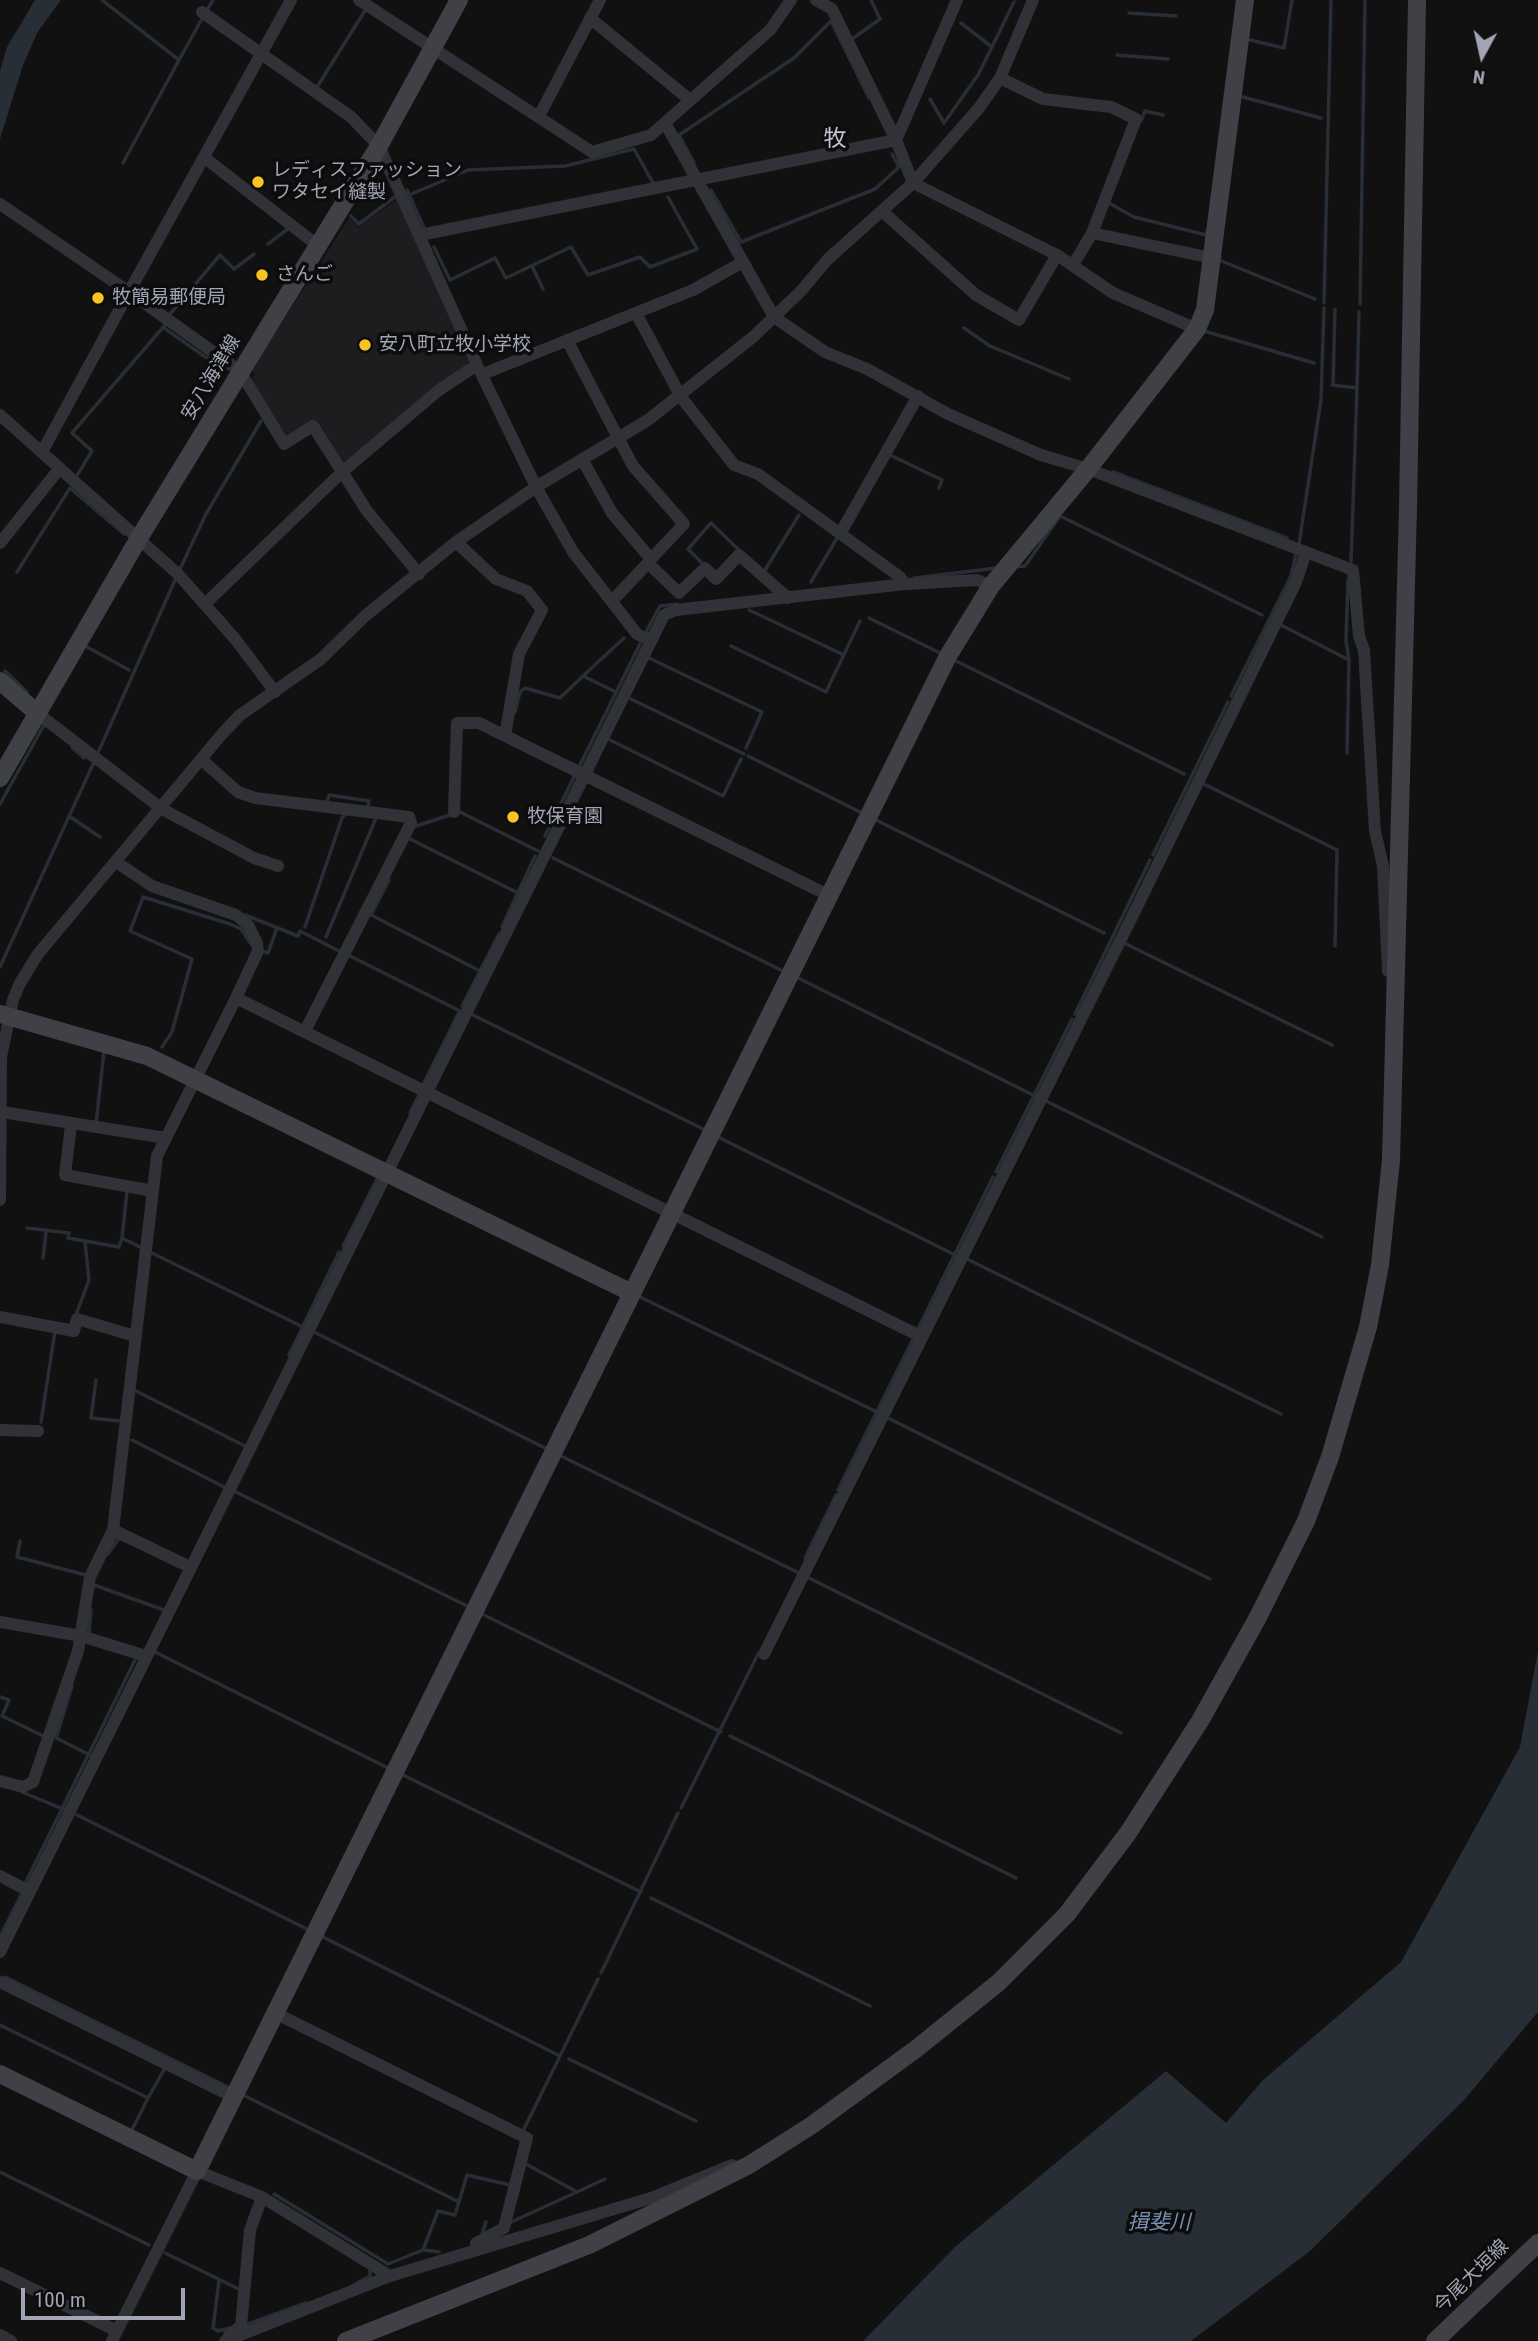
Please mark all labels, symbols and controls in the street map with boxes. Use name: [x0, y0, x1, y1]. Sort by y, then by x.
north arrow: [1447, 21, 1517, 91]
text: N: [1472, 65, 1486, 89]
district label: 牧: [824, 126, 846, 154]
place label: レディスファッション ワタセイ縫製: [272, 160, 462, 204]
marker: レディスファッション ワタセイ縫製: [250, 174, 266, 190]
place label: さんご: [276, 264, 333, 286]
marker: さんご: [254, 267, 270, 283]
place label: 牧簡易郵便局: [112, 287, 226, 309]
marker: 牧簡易郵便局: [90, 290, 106, 306]
street label: 安八海津線: [178, 331, 246, 425]
place label: 安八町立牧小学校: [379, 334, 531, 356]
marker: 安八町立牧小学校: [357, 337, 373, 353]
place label: 牧保育園: [527, 806, 603, 828]
marker: 牧保育園: [505, 809, 521, 825]
water label: 揖斐川: [1128, 2211, 1190, 2237]
street label: 今尾大垣線: [1430, 2236, 1514, 2318]
scale bar: [24, 2274, 189, 2318]
text: 100 m: [34, 2288, 86, 2312]

